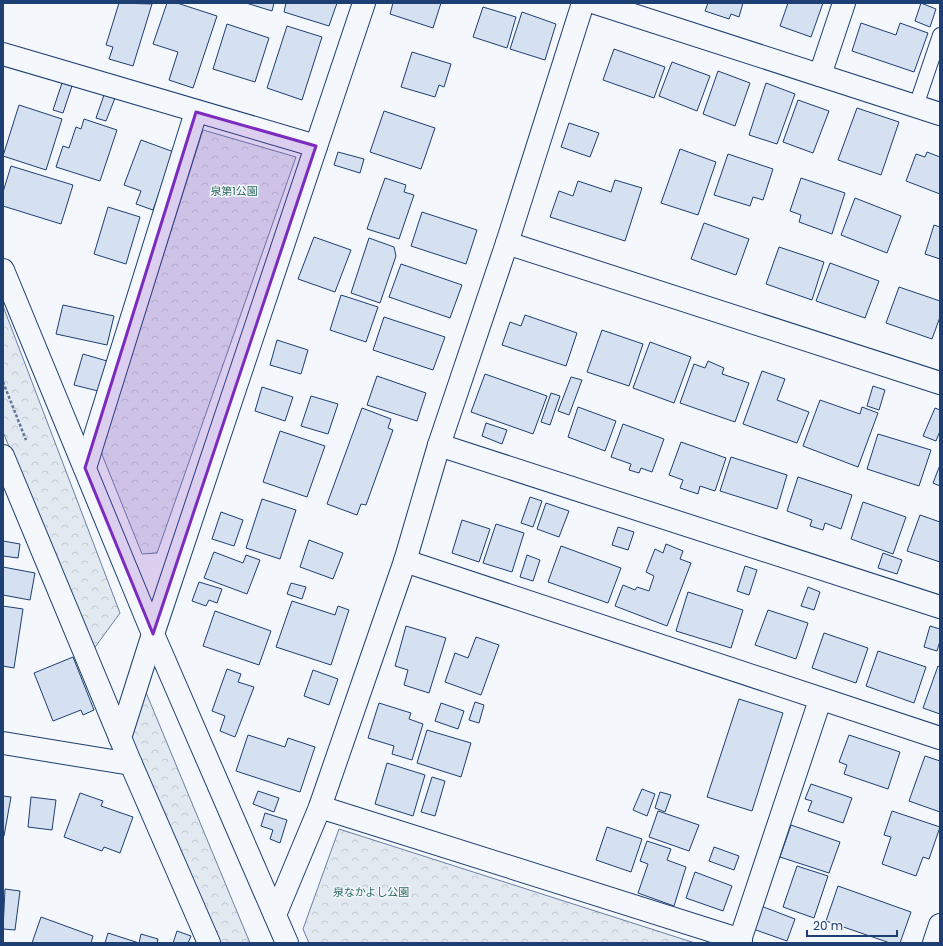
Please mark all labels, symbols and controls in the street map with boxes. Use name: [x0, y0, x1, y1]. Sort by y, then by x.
park label: 泉第1公園: [210, 183, 258, 199]
park label: 泉なかよし公園: [333, 884, 409, 900]
scale bar: [807, 912, 897, 938]
text: 20 m: [813, 917, 843, 934]

